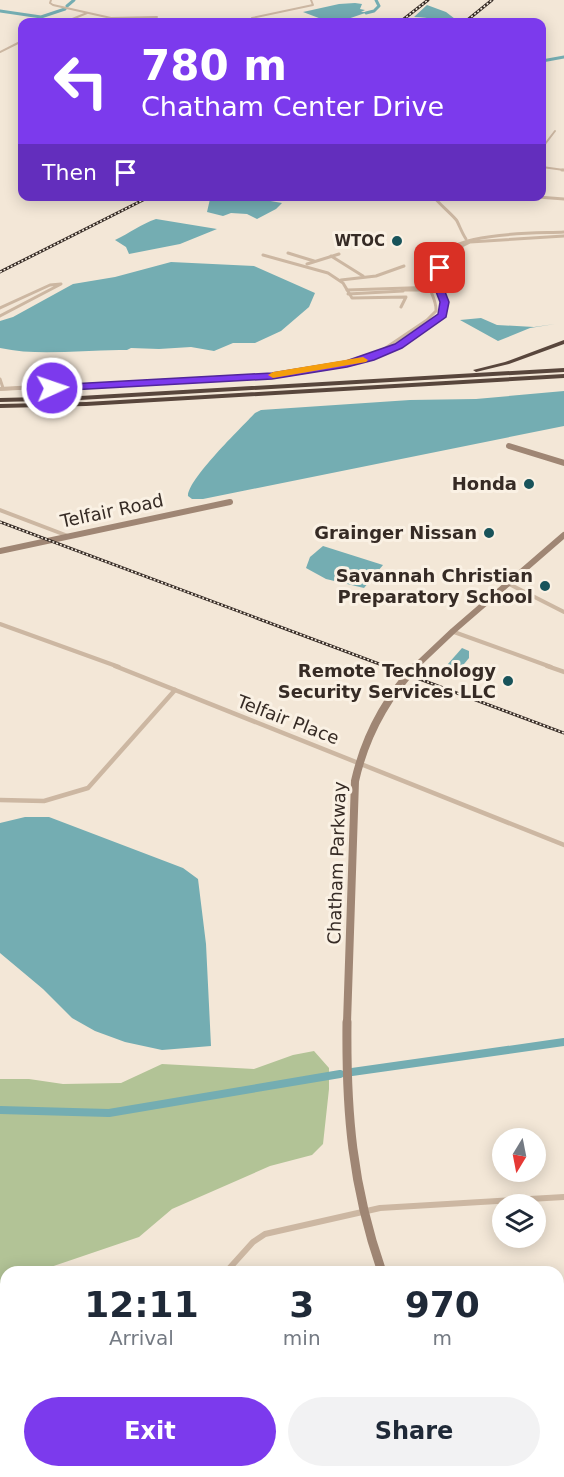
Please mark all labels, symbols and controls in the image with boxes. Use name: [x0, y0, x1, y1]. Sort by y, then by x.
text: 780 m: [141, 41, 287, 90]
icon: left: [42, 42, 120, 120]
text: Chatham Center Drive: [141, 91, 444, 122]
icon: arrive: [109, 156, 142, 189]
text: Then: [42, 160, 97, 185]
place label: WTOC: [334, 232, 385, 250]
marker: WTOC: [390, 234, 404, 248]
pin: [414, 242, 465, 293]
icon: arrive: [423, 251, 456, 284]
position arrow: [20, 356, 84, 420]
place label: Honda: [452, 473, 517, 494]
marker: Honda: [522, 477, 536, 491]
street label: Telfair Road: [58, 489, 165, 532]
place label: Grainger Nissan: [314, 522, 477, 543]
marker: Grainger Nissan: [482, 526, 496, 540]
place label: Savannah Christian Preparatory School: [336, 565, 533, 607]
marker: Savannah Christian Preparatory School: [538, 579, 552, 593]
place label: Remote Technology Security Services LLC: [278, 660, 496, 702]
marker: Remote Technology Security Services LLC: [501, 674, 515, 688]
street label: Telfair Place: [233, 690, 342, 749]
street label: Chatham Parkway: [323, 781, 350, 945]
north arrow: [492, 1128, 546, 1182]
map controls: [492, 1128, 546, 1248]
button: layers: [492, 1194, 546, 1248]
text: 12:11: [84, 1284, 199, 1325]
text: 3: [289, 1284, 314, 1325]
text: 970: [405, 1284, 480, 1325]
text: Arrival: [109, 1326, 174, 1350]
text: min: [283, 1326, 321, 1350]
text: m: [433, 1326, 452, 1350]
button: Exit: [24, 1397, 276, 1466]
button: Share: [288, 1397, 540, 1466]

